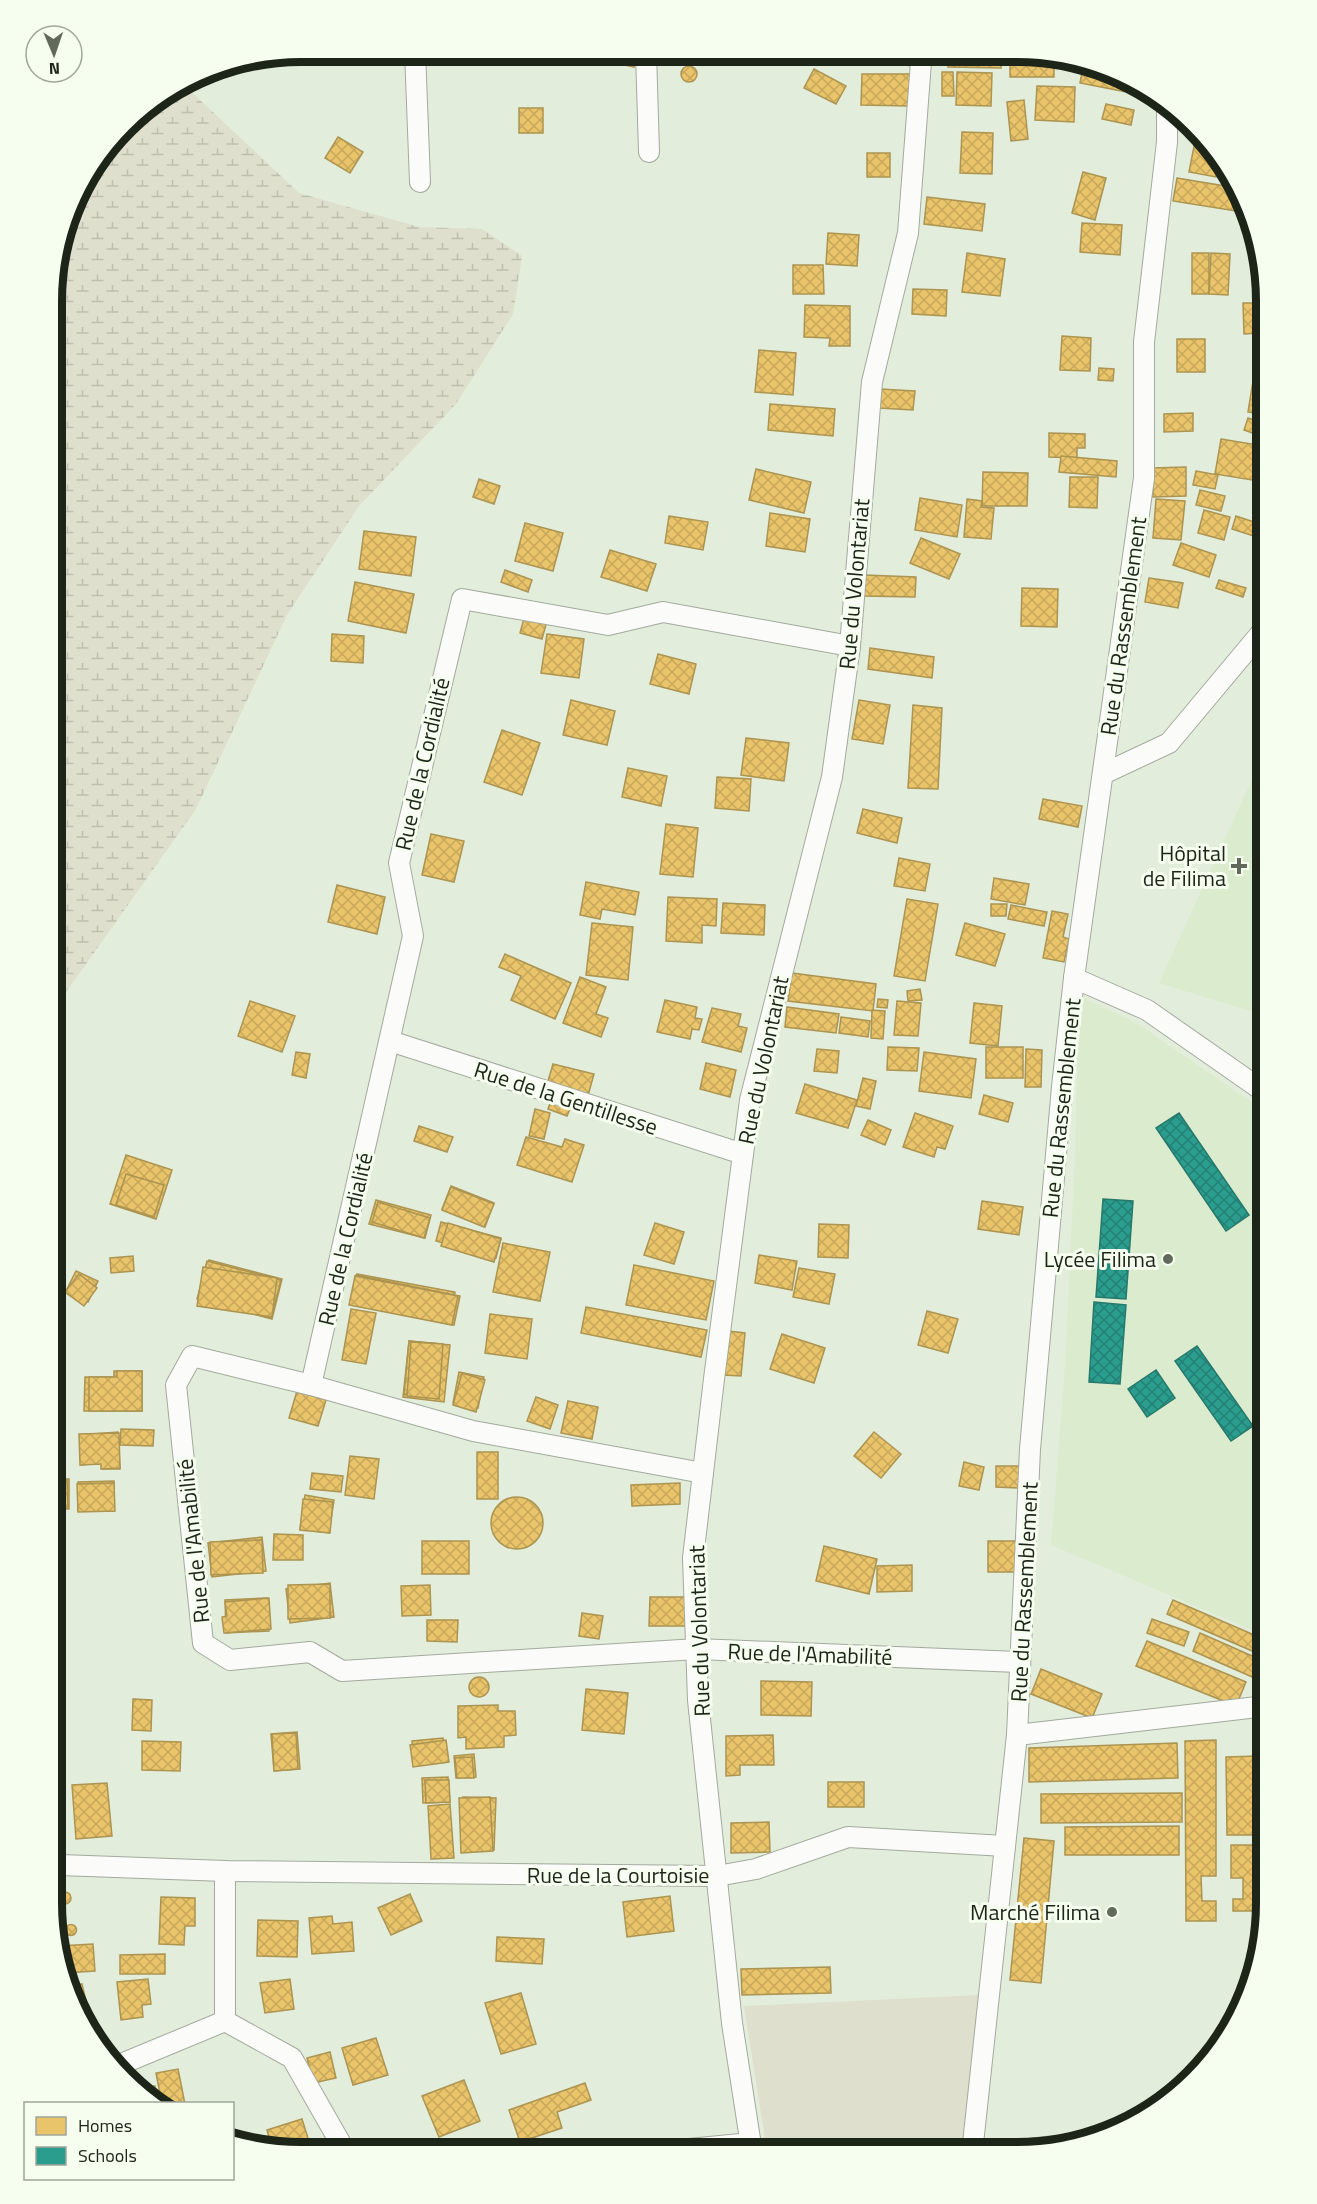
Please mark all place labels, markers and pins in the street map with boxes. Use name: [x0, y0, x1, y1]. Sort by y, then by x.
place label: Hôpital de Filima: [1143, 836, 1226, 895]
marker: Hôpital de Filima: [1230, 857, 1248, 875]
place label: Lycée Filima: [1044, 1242, 1156, 1276]
marker: Lycée Filima: [1161, 1252, 1175, 1266]
place label: Marché Filima: [970, 1895, 1100, 1929]
marker: Marché Filima: [1105, 1905, 1119, 1919]

